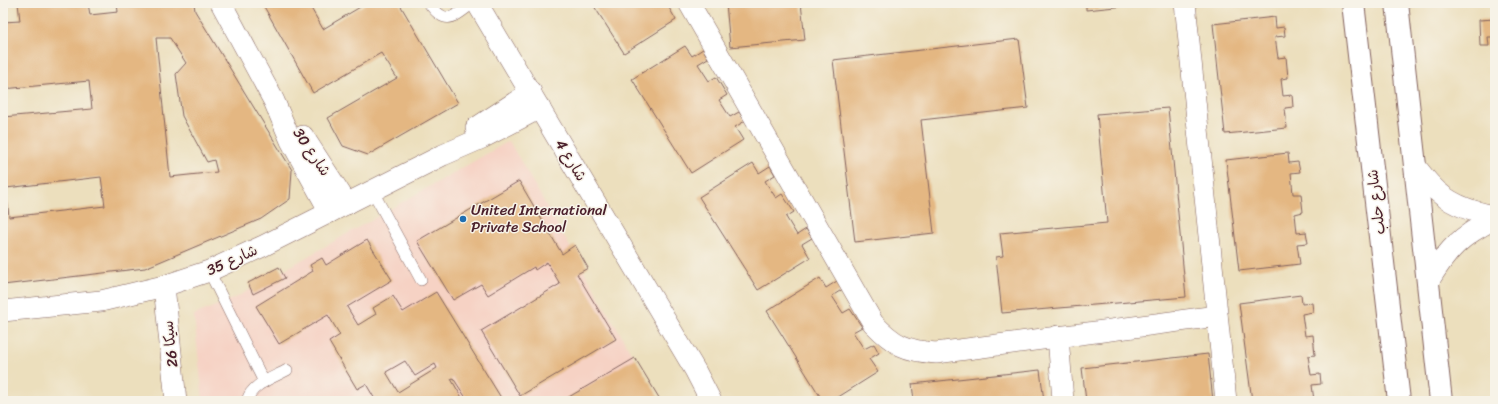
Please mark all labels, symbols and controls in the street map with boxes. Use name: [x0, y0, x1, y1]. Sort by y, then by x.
street label: شارع 30: [286, 122, 338, 182]
street label: شارع 4: [548, 134, 594, 186]
street label: شارع حلب: [1359, 168, 1393, 236]
place label: United International Private School: [471, 197, 608, 240]
marker: United International Private School: [458, 214, 468, 224]
street label: شارع 35: [202, 237, 262, 283]
street label: سيكا 26: [155, 319, 185, 369]

